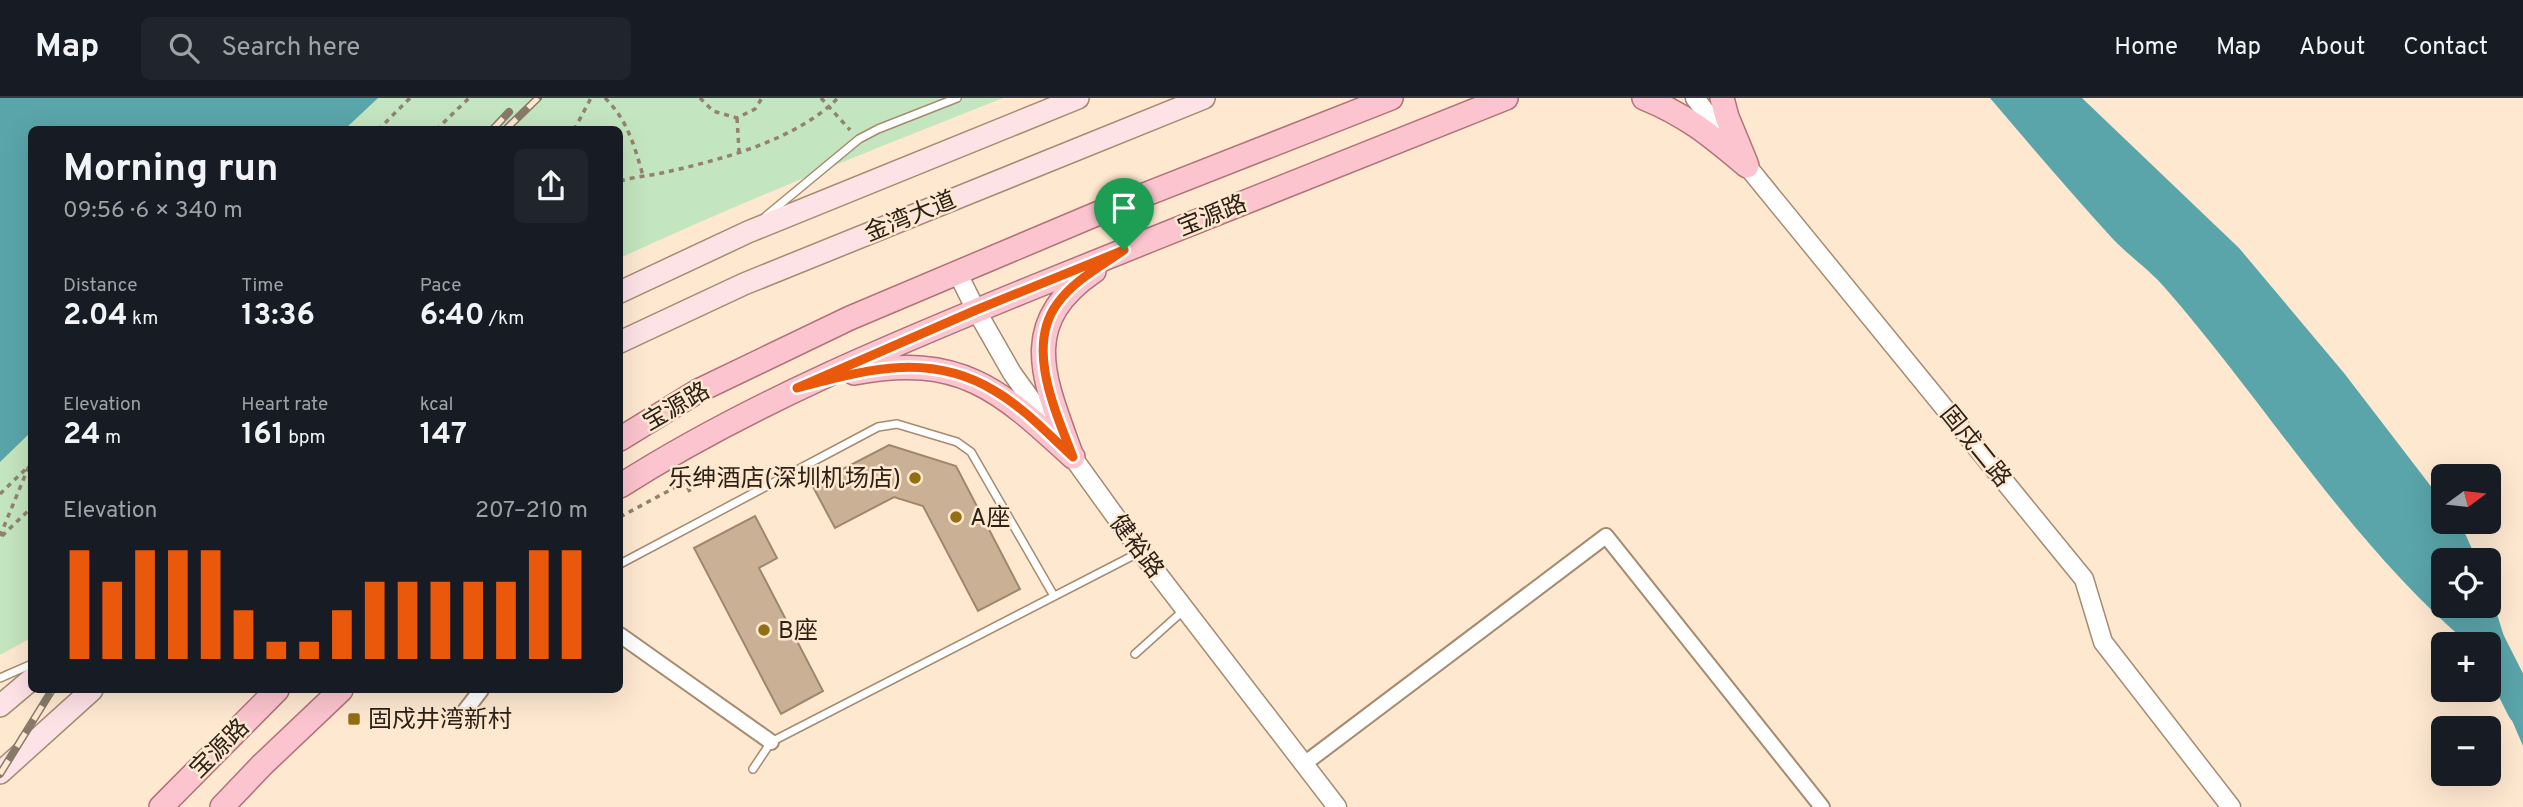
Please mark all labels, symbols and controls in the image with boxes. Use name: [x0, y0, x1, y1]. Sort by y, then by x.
search box: [141, 17, 631, 80]
text: Map: [35, 27, 99, 69]
icon: search: [165, 29, 203, 67]
text: Search here: [221, 32, 360, 65]
text: Home: [2114, 33, 2178, 63]
text: Map: [2216, 33, 2261, 63]
text: About: [2299, 33, 2365, 63]
text: Contact: [2403, 33, 2488, 63]
text: Morning run: [63, 146, 279, 195]
button: share: [514, 149, 588, 223]
pin: [1094, 178, 1154, 250]
street label: 金湾大道: [861, 186, 961, 250]
icon: arrive: [1105, 189, 1143, 227]
street label: 宝源路: [1174, 189, 1252, 244]
text: 09:56 · 6 × 340 m: [63, 197, 243, 226]
text: Distance: [63, 274, 138, 298]
text: Time: [241, 274, 284, 298]
text: Pace: [420, 274, 461, 298]
text: 2.04: [63, 298, 128, 335]
text: 13:36: [241, 298, 315, 335]
text: 6:40: [420, 298, 484, 335]
text: km: [128, 307, 158, 331]
text: /km: [484, 307, 524, 331]
street label: 宝源路: [638, 377, 716, 439]
text: Elevation: [63, 393, 141, 417]
text: Heart rate: [241, 393, 328, 417]
text: kcal: [420, 393, 453, 417]
street label: 固戍二路: [1933, 401, 2016, 494]
text: 24: [63, 417, 101, 454]
text: 161: [241, 417, 284, 454]
text: 147: [420, 417, 467, 454]
text: m: [101, 426, 121, 450]
text: bpm: [284, 426, 326, 450]
north arrow: [2431, 464, 2501, 534]
map controls: [2431, 464, 2501, 786]
place label: 乐绅酒店(深圳机场店): [669, 465, 901, 495]
marker: 乐绅酒店(深圳机场店): [907, 470, 923, 486]
text: Elevation: [63, 497, 158, 526]
text: 207–210 m: [475, 497, 588, 526]
place label: A座: [970, 504, 1010, 534]
marker: A座: [948, 509, 964, 525]
street label: 健裕路: [1102, 509, 1169, 585]
button: locate: [2431, 548, 2501, 618]
place label: B座: [778, 617, 818, 647]
marker: B座: [756, 622, 772, 638]
button: +: [2431, 632, 2501, 702]
place label: 固戍井湾新村: [368, 706, 512, 736]
marker: 固戍井湾新村: [346, 711, 362, 727]
street label: 宝源路: [184, 713, 256, 785]
button: −: [2431, 716, 2501, 786]

